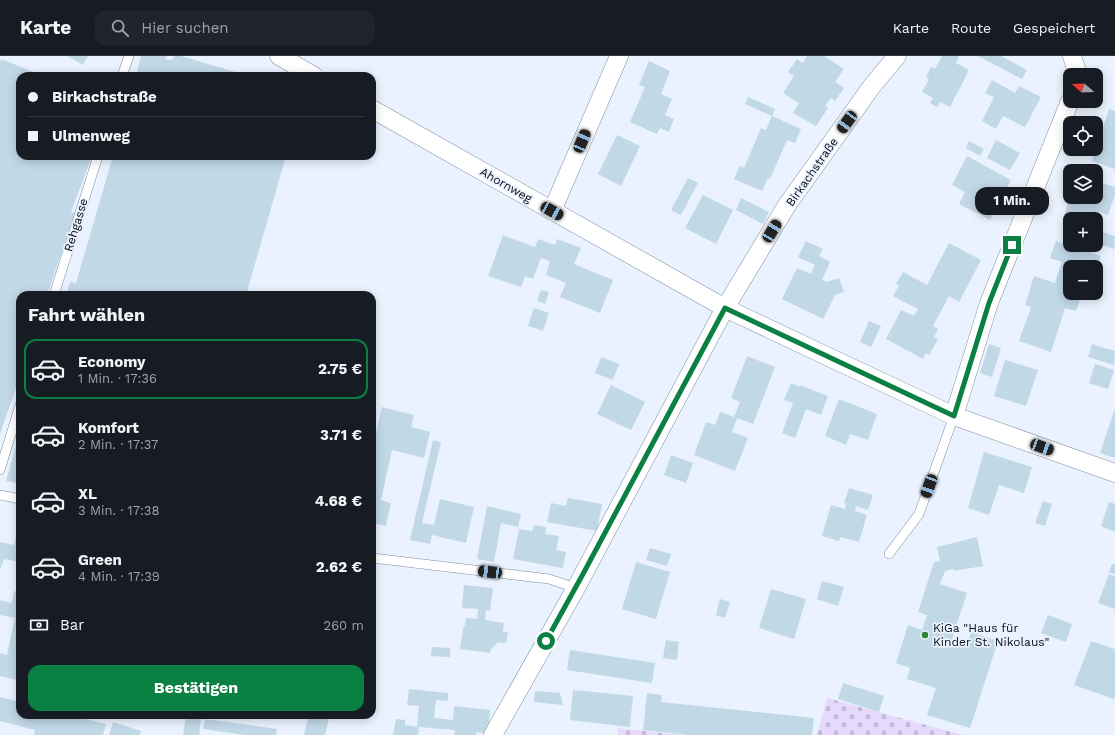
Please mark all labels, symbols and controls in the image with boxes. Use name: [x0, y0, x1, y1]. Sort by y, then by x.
search box: [95, 10, 375, 46]
text: Karte: [20, 16, 71, 39]
icon: search: [109, 17, 131, 39]
text: Hier suchen: [141, 19, 229, 37]
text: Karte: [893, 20, 929, 36]
text: Route: [951, 20, 991, 36]
text: Gespeichert: [1013, 20, 1095, 36]
north arrow: [1063, 68, 1103, 108]
map controls: [1063, 68, 1103, 300]
text: Birkachstraße: [52, 88, 157, 106]
car: [835, 109, 859, 135]
button: locate: [1063, 116, 1103, 156]
text: Ulmenweg: [52, 127, 130, 145]
car: [572, 128, 592, 154]
street label: Birkachstraße: [783, 135, 841, 209]
street label: Ahornweg: [477, 164, 535, 206]
button: layers: [1063, 164, 1103, 204]
callout: 1 Min.: [975, 187, 1049, 215]
text: 1 Min.: [994, 193, 1030, 208]
street label: Rehgasse: [61, 197, 91, 253]
car: [539, 200, 565, 222]
button: +: [1063, 212, 1103, 252]
car: [761, 218, 783, 244]
route end: [1003, 236, 1021, 254]
button: −: [1063, 260, 1103, 300]
text: Fahrt wählen: [28, 304, 145, 325]
icon: car: [30, 351, 66, 387]
text: Economy: [78, 353, 145, 371]
text: 2.75 €: [318, 360, 362, 378]
text: 1 Min. · 17:36: [78, 371, 157, 386]
icon: car: [30, 417, 66, 453]
text: Komfort: [78, 419, 139, 437]
text: 3.71 €: [320, 426, 362, 444]
text: 2 Min. · 17:37: [78, 437, 158, 452]
car: [1029, 437, 1055, 457]
car: [919, 473, 939, 499]
icon: car: [30, 483, 66, 519]
text: XL: [78, 485, 97, 503]
text: 4.68 €: [315, 492, 362, 510]
text: 3 Min. · 17:38: [78, 503, 159, 518]
icon: car: [30, 549, 66, 585]
text: Green: [78, 551, 122, 569]
text: 2.62 €: [316, 558, 362, 576]
car: [477, 565, 503, 579]
text: 4 Min. · 17:39: [78, 569, 160, 584]
icon: cash: [28, 614, 50, 636]
text: Bar: [60, 616, 84, 634]
text: 260 m: [324, 618, 364, 633]
place label: KiGa "Haus für Kinder St. Nikolaus": [933, 621, 1050, 649]
marker: KiGa "Haus für Kinder St. Nikolaus": [920, 630, 930, 640]
route start: [537, 632, 555, 650]
button: Bestätigen: [28, 665, 364, 711]

